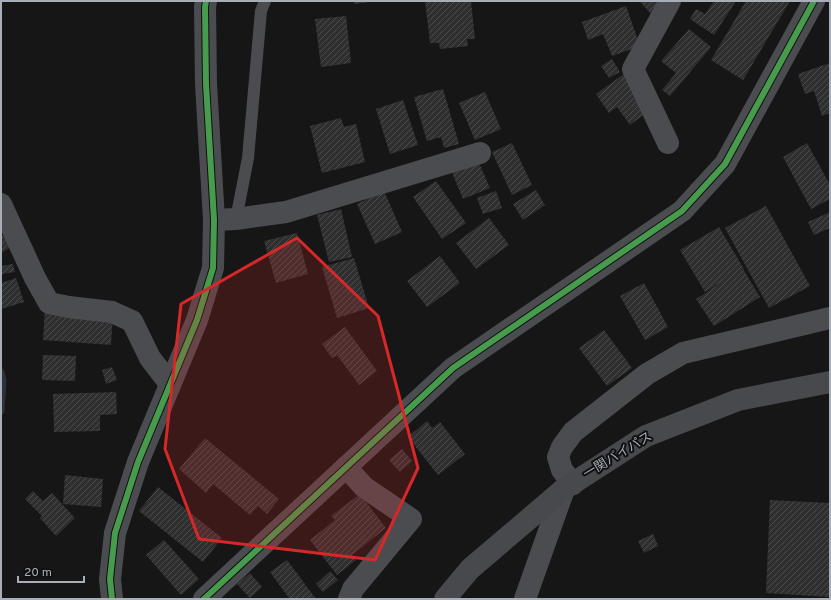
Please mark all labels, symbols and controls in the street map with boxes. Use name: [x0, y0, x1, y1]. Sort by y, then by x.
street label: 一関バイパス: [581, 429, 655, 483]
scale bar: [18, 558, 84, 584]
text: 20 m: [24, 565, 52, 581]

